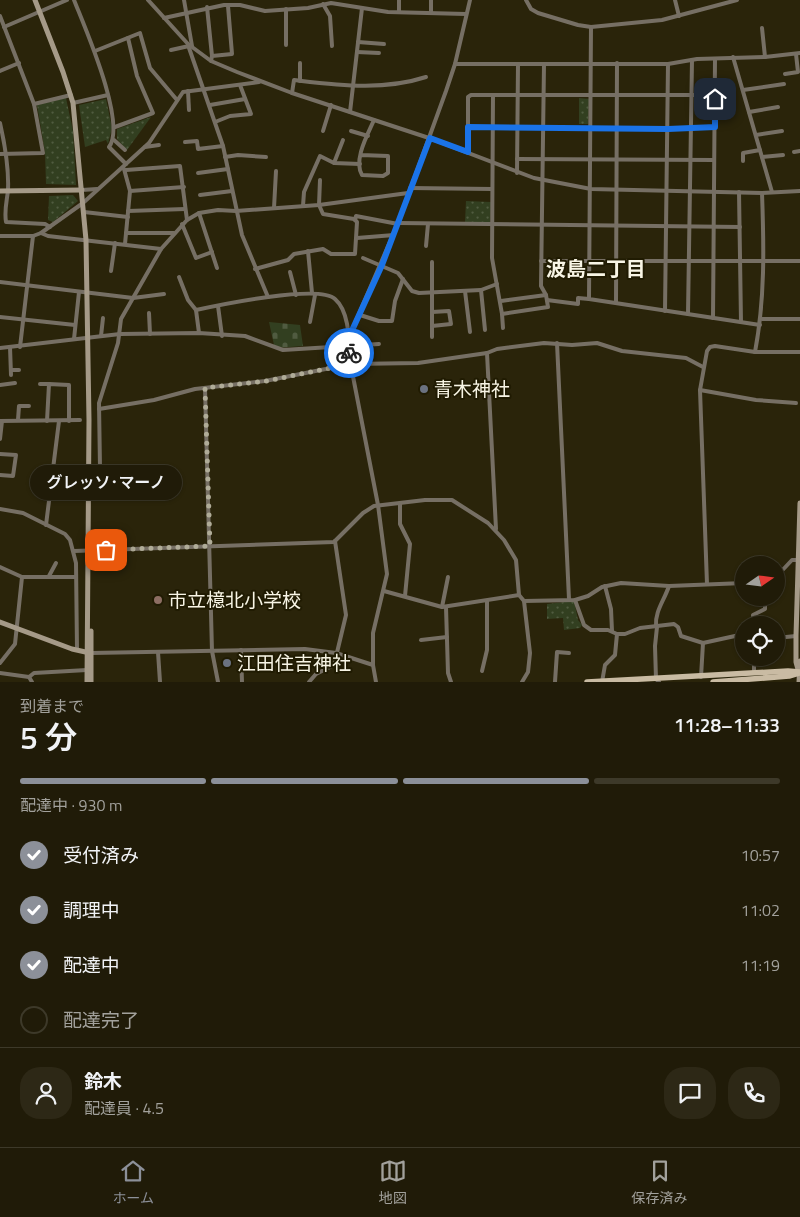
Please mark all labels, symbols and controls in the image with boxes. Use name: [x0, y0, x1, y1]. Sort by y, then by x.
pin: [694, 78, 736, 120]
icon: home: [701, 85, 729, 113]
district label: 波島二丁目: [546, 253, 646, 284]
courier: [324, 328, 374, 378]
icon: bike: [335, 339, 363, 367]
place label: 青木神社: [434, 374, 510, 403]
marker: 青木神社: [418, 383, 430, 395]
callout: グレッソ･マーノ: [30, 465, 182, 500]
text: グレッソ･マーノ: [46, 470, 166, 494]
pin: [85, 529, 127, 571]
icon: bag: [92, 536, 120, 564]
north arrow: [735, 556, 785, 606]
map controls: [735, 556, 785, 666]
place label: 市立檍北小学校: [168, 585, 301, 614]
marker: 市立檍北小学校: [152, 594, 164, 606]
button: locate: [735, 616, 785, 666]
place label: 江田住吉神社: [237, 648, 351, 677]
marker: 江田住吉神社: [221, 657, 233, 669]
text: 到着まで: [20, 694, 84, 718]
text: 11:28–11:33: [674, 710, 780, 739]
text: 5 分: [20, 713, 77, 761]
text: 配達中 · 930 m: [20, 793, 122, 817]
text: 受付済み: [63, 840, 139, 869]
icon: check: [20, 841, 48, 869]
text: 10:57: [741, 843, 780, 867]
text: 調理中: [63, 895, 120, 924]
icon: check: [20, 896, 48, 924]
text: 11:02: [741, 898, 780, 922]
text: 配達中: [63, 950, 120, 979]
icon: check: [20, 951, 48, 979]
text: 11:19: [741, 953, 780, 977]
text: 配達完了: [63, 1005, 139, 1034]
text: 鈴木: [84, 1066, 122, 1095]
button: person: [20, 1067, 72, 1119]
button: chat: [664, 1067, 716, 1119]
button: phone: [728, 1067, 780, 1119]
text: 配達員 · 4.5: [84, 1096, 164, 1120]
tab: ホーム: [112, 1157, 154, 1208]
tab: 地図: [379, 1157, 407, 1208]
tab: 保存済み: [632, 1157, 688, 1208]

